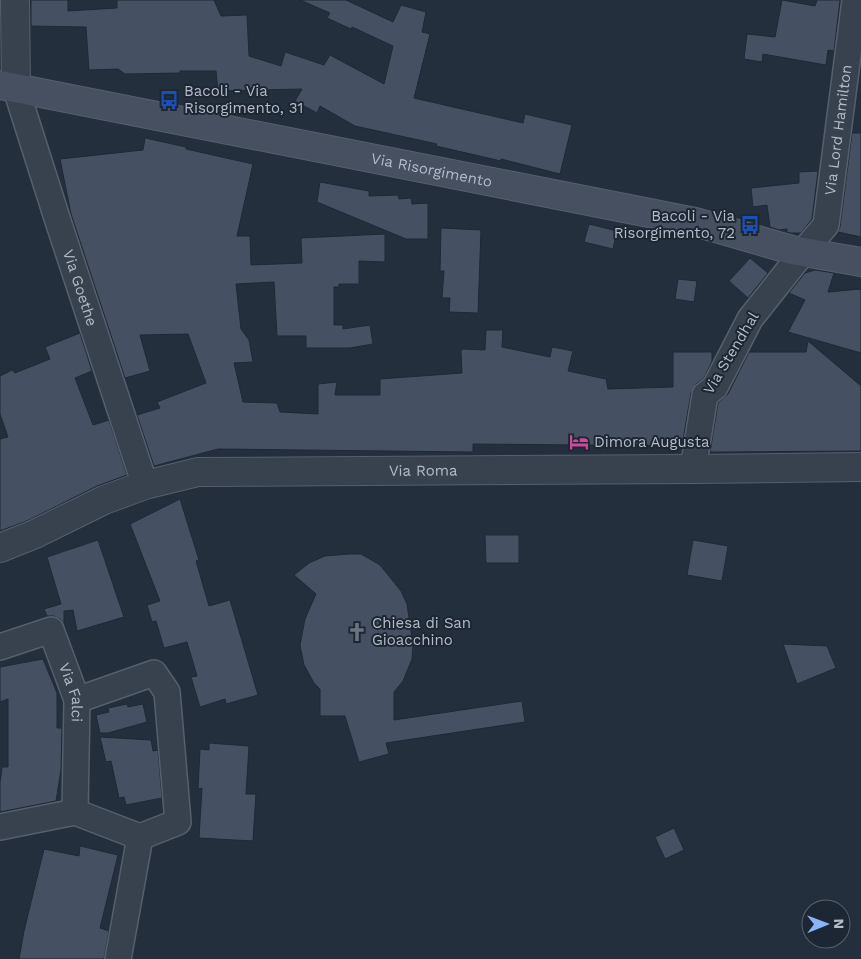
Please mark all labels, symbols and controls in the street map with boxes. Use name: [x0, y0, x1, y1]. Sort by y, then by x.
street label: Via Lord Hamilton: [821, 63, 856, 196]
place label: Bacoli - Via Risorgimento, 31: [184, 82, 303, 117]
bus stop icon: Bacoli - Via Risorgimento, 31: [158, 89, 180, 111]
street label: Via Risorgimento: [370, 149, 494, 191]
place label: Bacoli - Via Risorgimento, 72: [614, 207, 736, 242]
bus stop icon: Bacoli - Via Risorgimento, 72: [739, 214, 761, 236]
street label: Via Goethe: [59, 247, 101, 329]
street label: Via Stendhal: [699, 308, 763, 397]
hotel icon: Dimora Augusta: [568, 431, 590, 453]
place label: Dimora Augusta: [594, 433, 710, 451]
street label: Via Roma: [389, 461, 458, 480]
place label: Chiesa di San Gioacchino: [372, 614, 471, 649]
church icon: Chiesa di San Gioacchino: [346, 621, 368, 643]
street label: Via Falci: [55, 660, 86, 722]
north arrow: [801, 899, 851, 949]
text: N: [831, 918, 847, 929]

